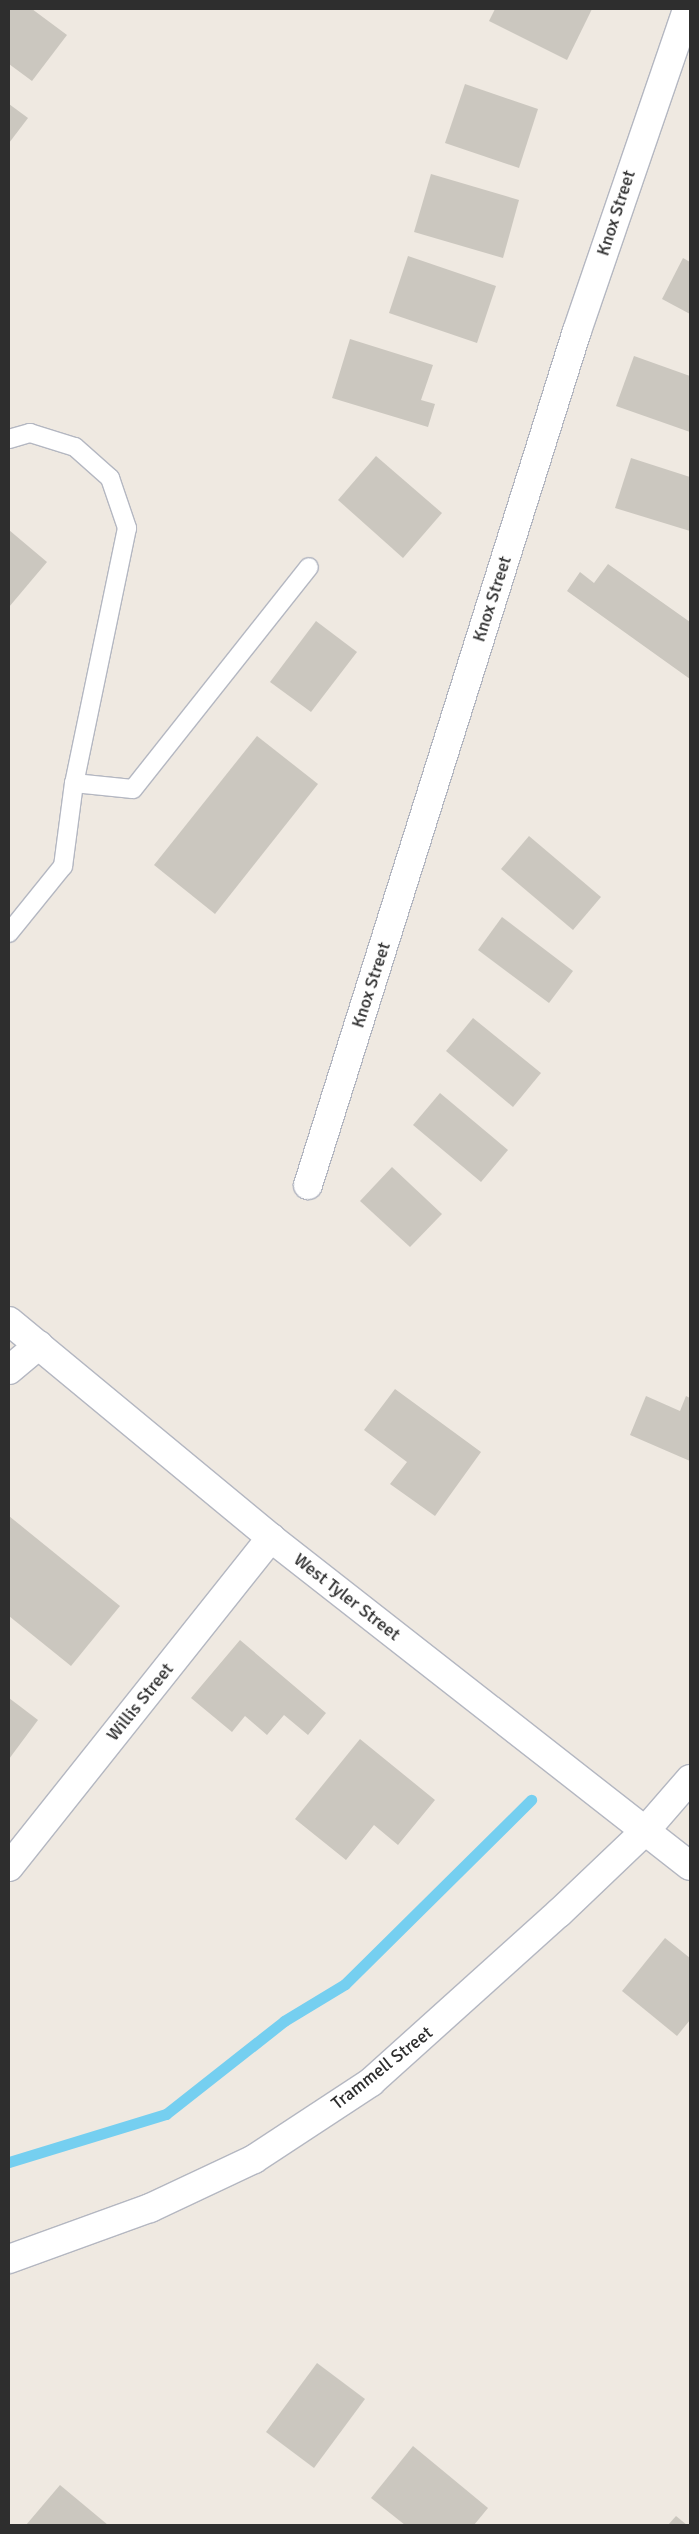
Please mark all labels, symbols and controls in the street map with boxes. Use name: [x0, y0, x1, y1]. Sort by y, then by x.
street label: Knox Street: [592, 167, 640, 259]
street label: Knox Street: [468, 553, 516, 645]
street label: Knox Street: [347, 939, 395, 1031]
street label: West Tyler Street: [289, 1549, 405, 1645]
street label: Willis Street: [102, 1659, 178, 1745]
street label: Trammell Street: [327, 2022, 437, 2114]

